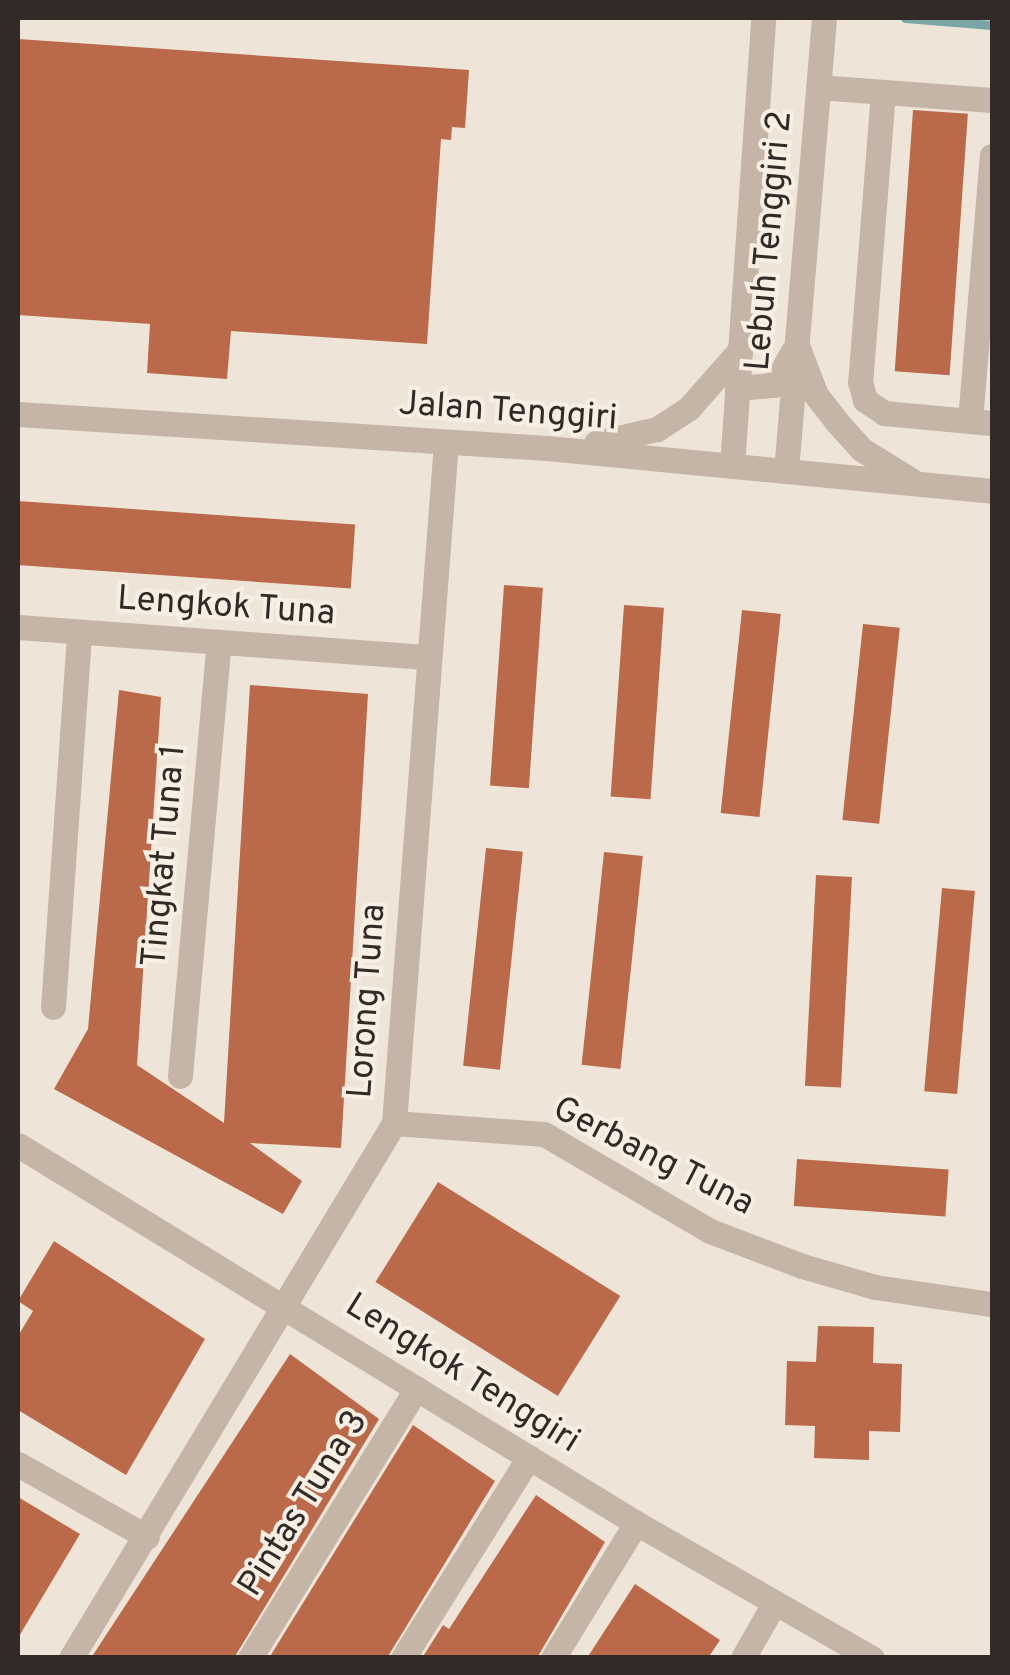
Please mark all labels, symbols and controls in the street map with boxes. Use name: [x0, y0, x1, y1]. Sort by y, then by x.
street label: Lebuh Tenggiri 2: [738, 108, 802, 374]
street label: Jalan Tenggiri: [397, 383, 619, 441]
street label: Lengkok Tuna: [115, 578, 337, 636]
street label: Tingkat Tuna 1: [134, 742, 196, 970]
street label: Lorong Tuna: [340, 902, 396, 1100]
street label: Gerbang Tuna: [545, 1088, 761, 1226]
street label: Lengkok Tenggiri: [337, 1285, 587, 1463]
street label: Pintas Tuna 3: [230, 1403, 378, 1605]

